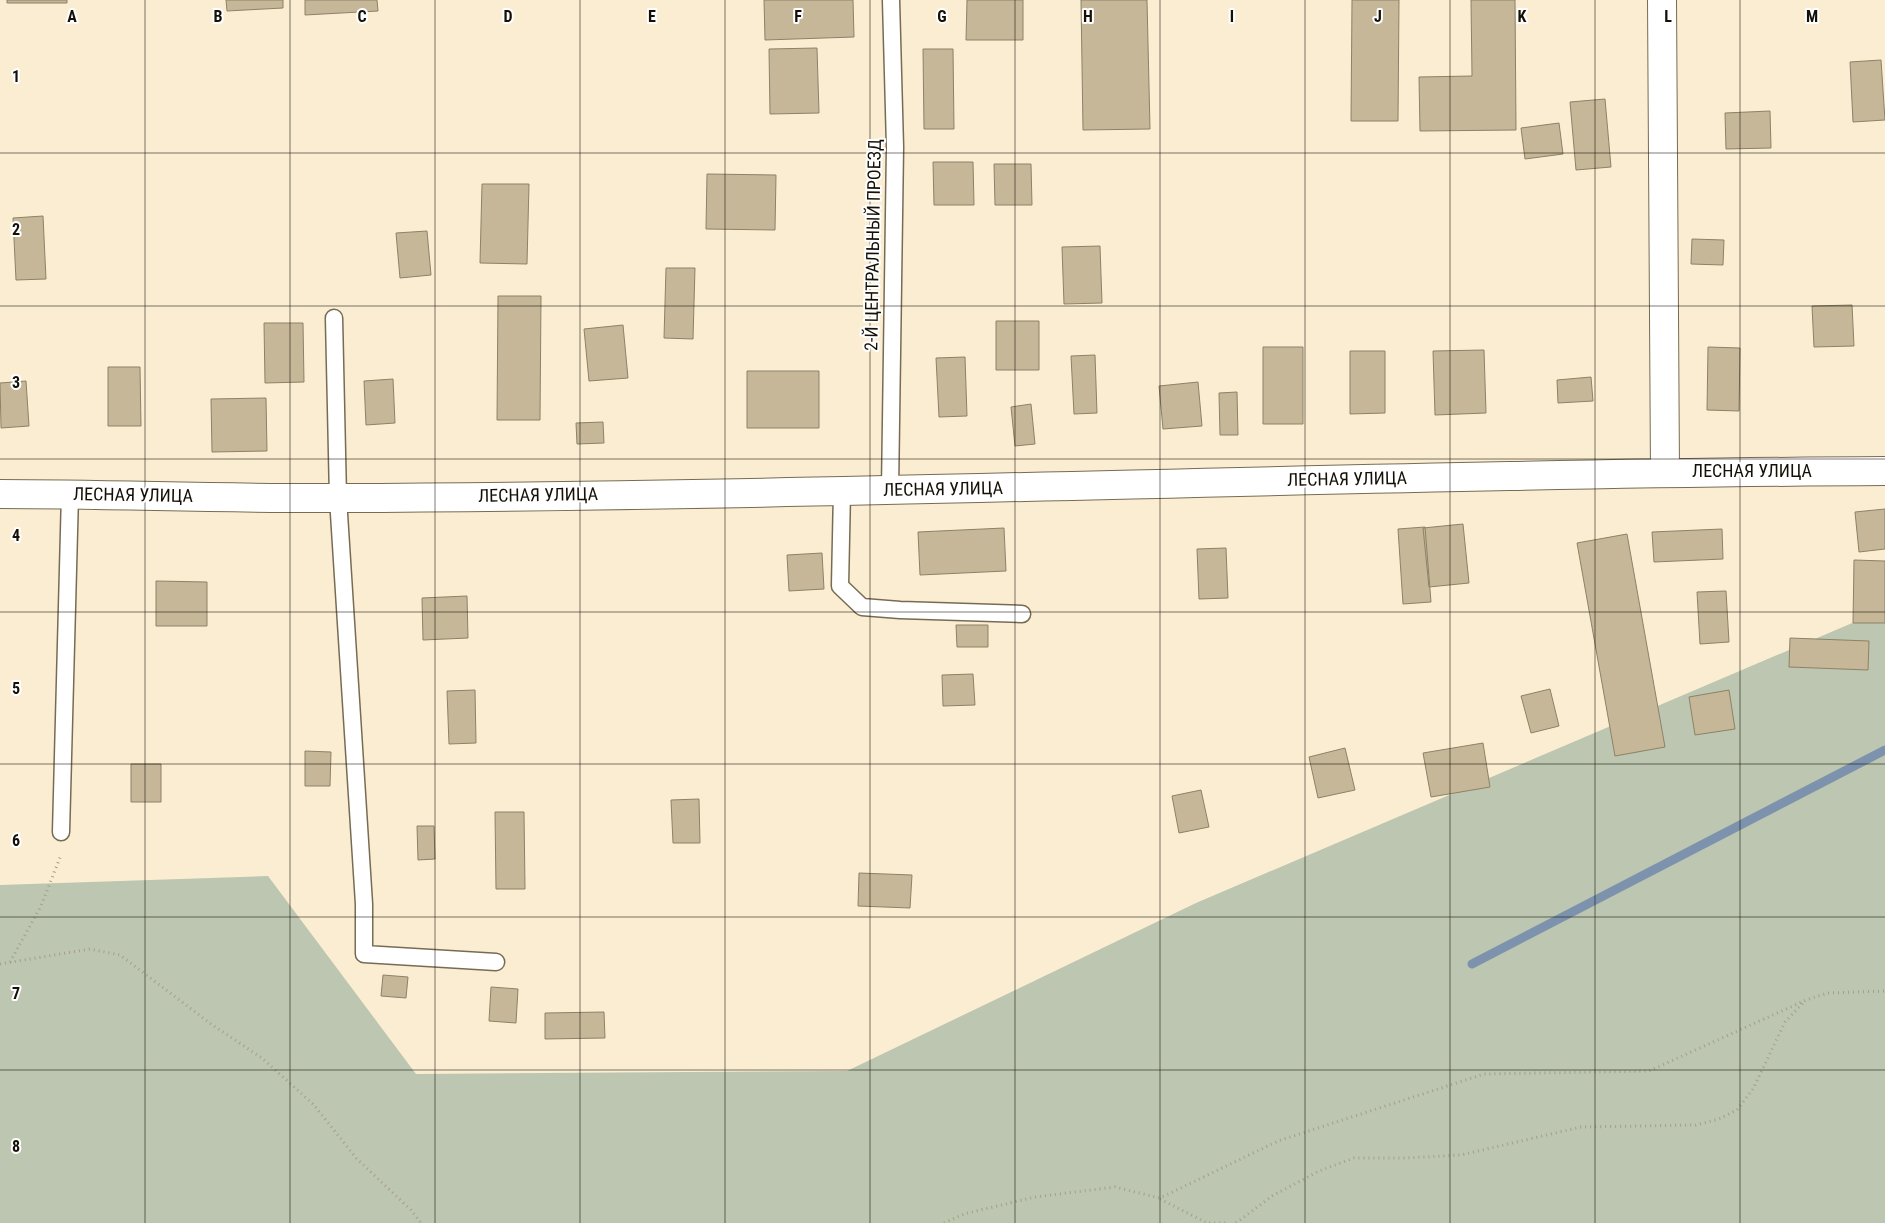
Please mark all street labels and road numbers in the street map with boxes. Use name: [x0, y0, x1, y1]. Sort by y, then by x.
street label: 2-Й ЦЕНТРАЛЬНЫЙ ПРОЕЗД: [860, 139, 885, 351]
street label: ЛЕСНАЯ УЛИЦА: [1692, 460, 1813, 481]
street label: ЛЕСНАЯ УЛИЦА: [1287, 467, 1408, 490]
street label: ЛЕСНАЯ УЛИЦА: [883, 477, 1004, 500]
street label: ЛЕСНАЯ УЛИЦА: [73, 483, 194, 506]
street label: ЛЕСНАЯ УЛИЦА: [478, 483, 599, 506]

